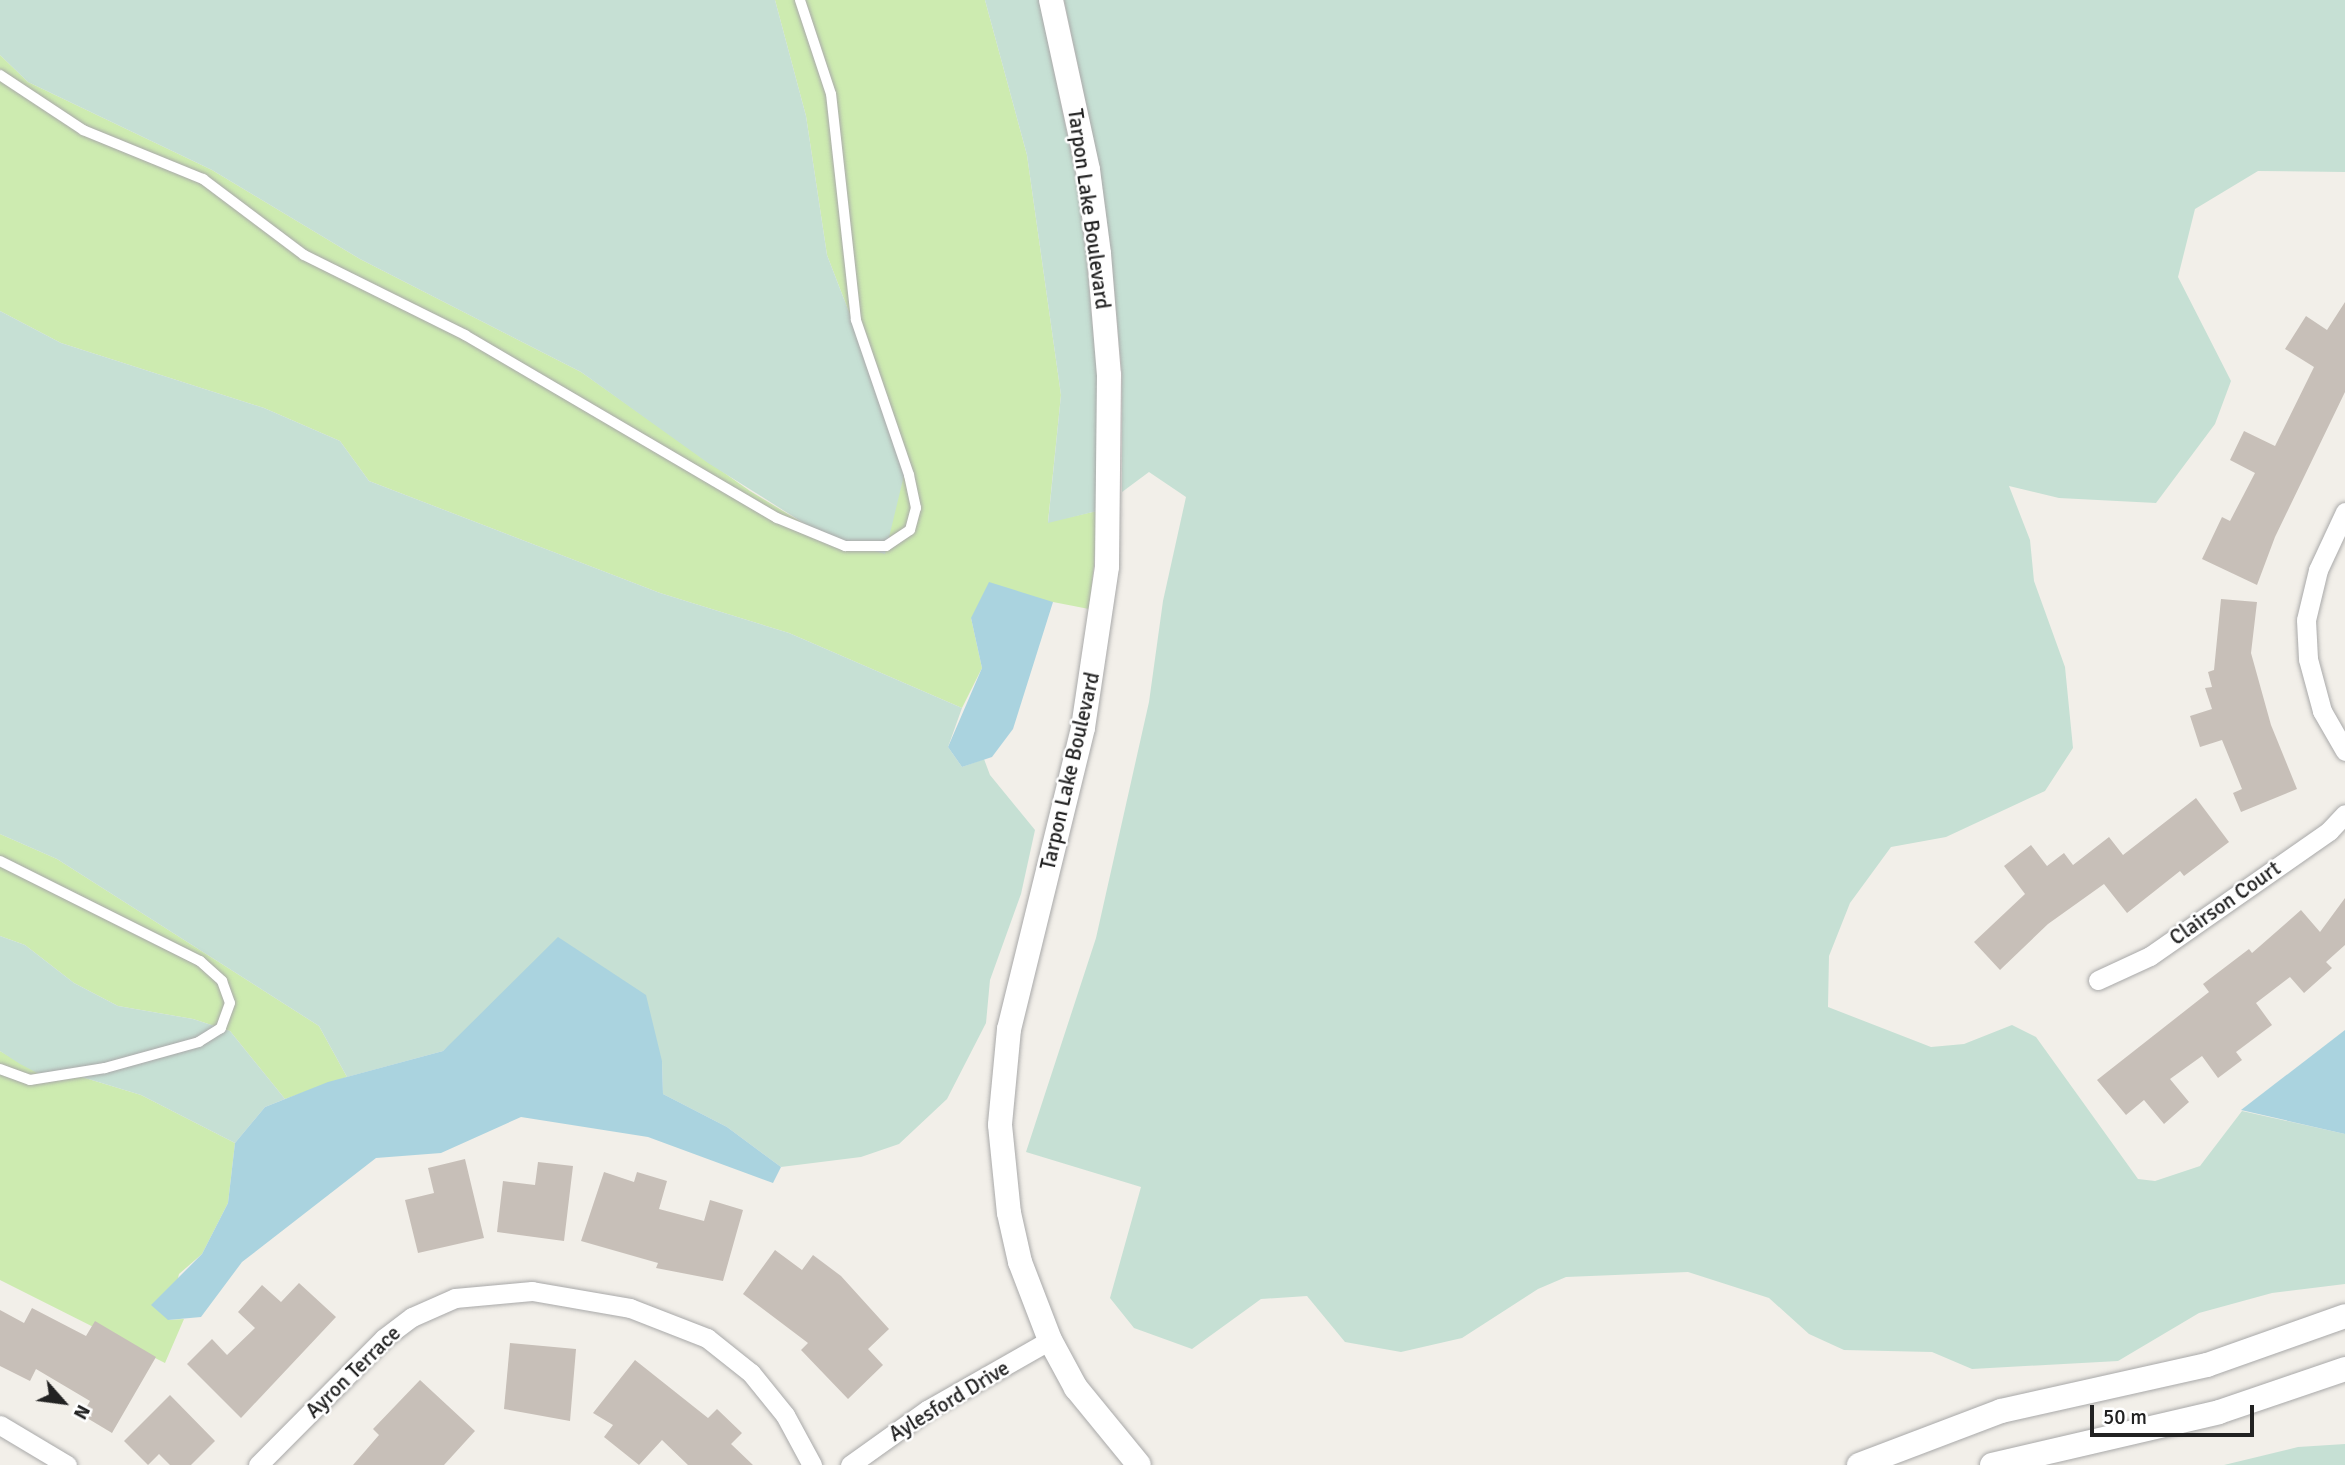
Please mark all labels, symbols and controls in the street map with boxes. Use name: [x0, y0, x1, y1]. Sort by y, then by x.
street label: Tarpon Lake Boulevard: [1062, 107, 1116, 311]
street label: Tarpon Lake Boulevard: [1035, 670, 1105, 872]
street label: Clairson Court: [2165, 856, 2285, 950]
street label: Ayron Terrace: [300, 1321, 406, 1423]
street label: Aylesford Drive: [884, 1355, 1014, 1447]
north arrow: [28, 1367, 98, 1437]
scale bar: [2093, 1392, 2258, 1436]
text: N: [68, 1400, 95, 1423]
text: 50 m: [2103, 1404, 2147, 1430]

